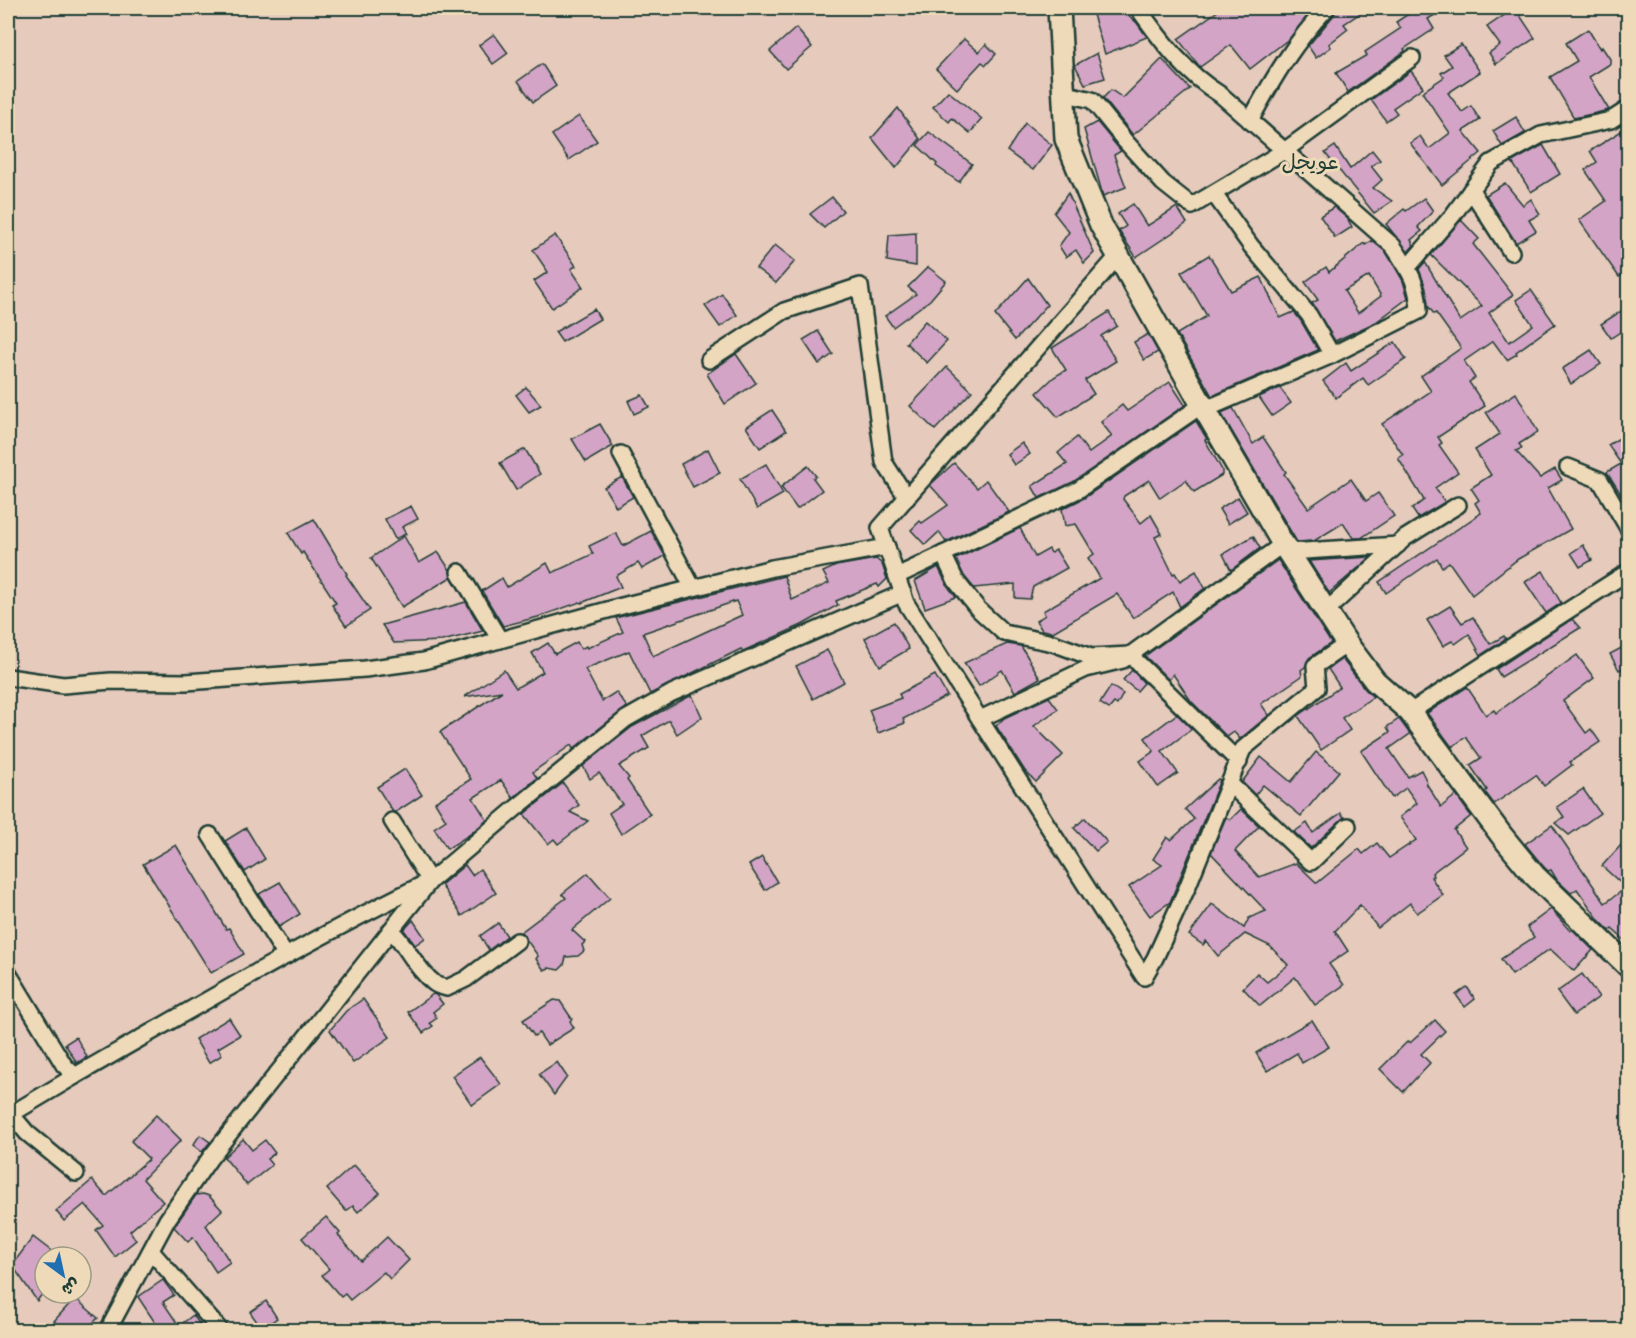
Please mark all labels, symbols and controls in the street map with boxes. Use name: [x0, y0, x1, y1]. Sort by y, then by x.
district label: عويجل: [1281, 150, 1339, 180]
north arrow: [33, 1245, 93, 1305]
text: ش: [56, 1271, 83, 1300]

